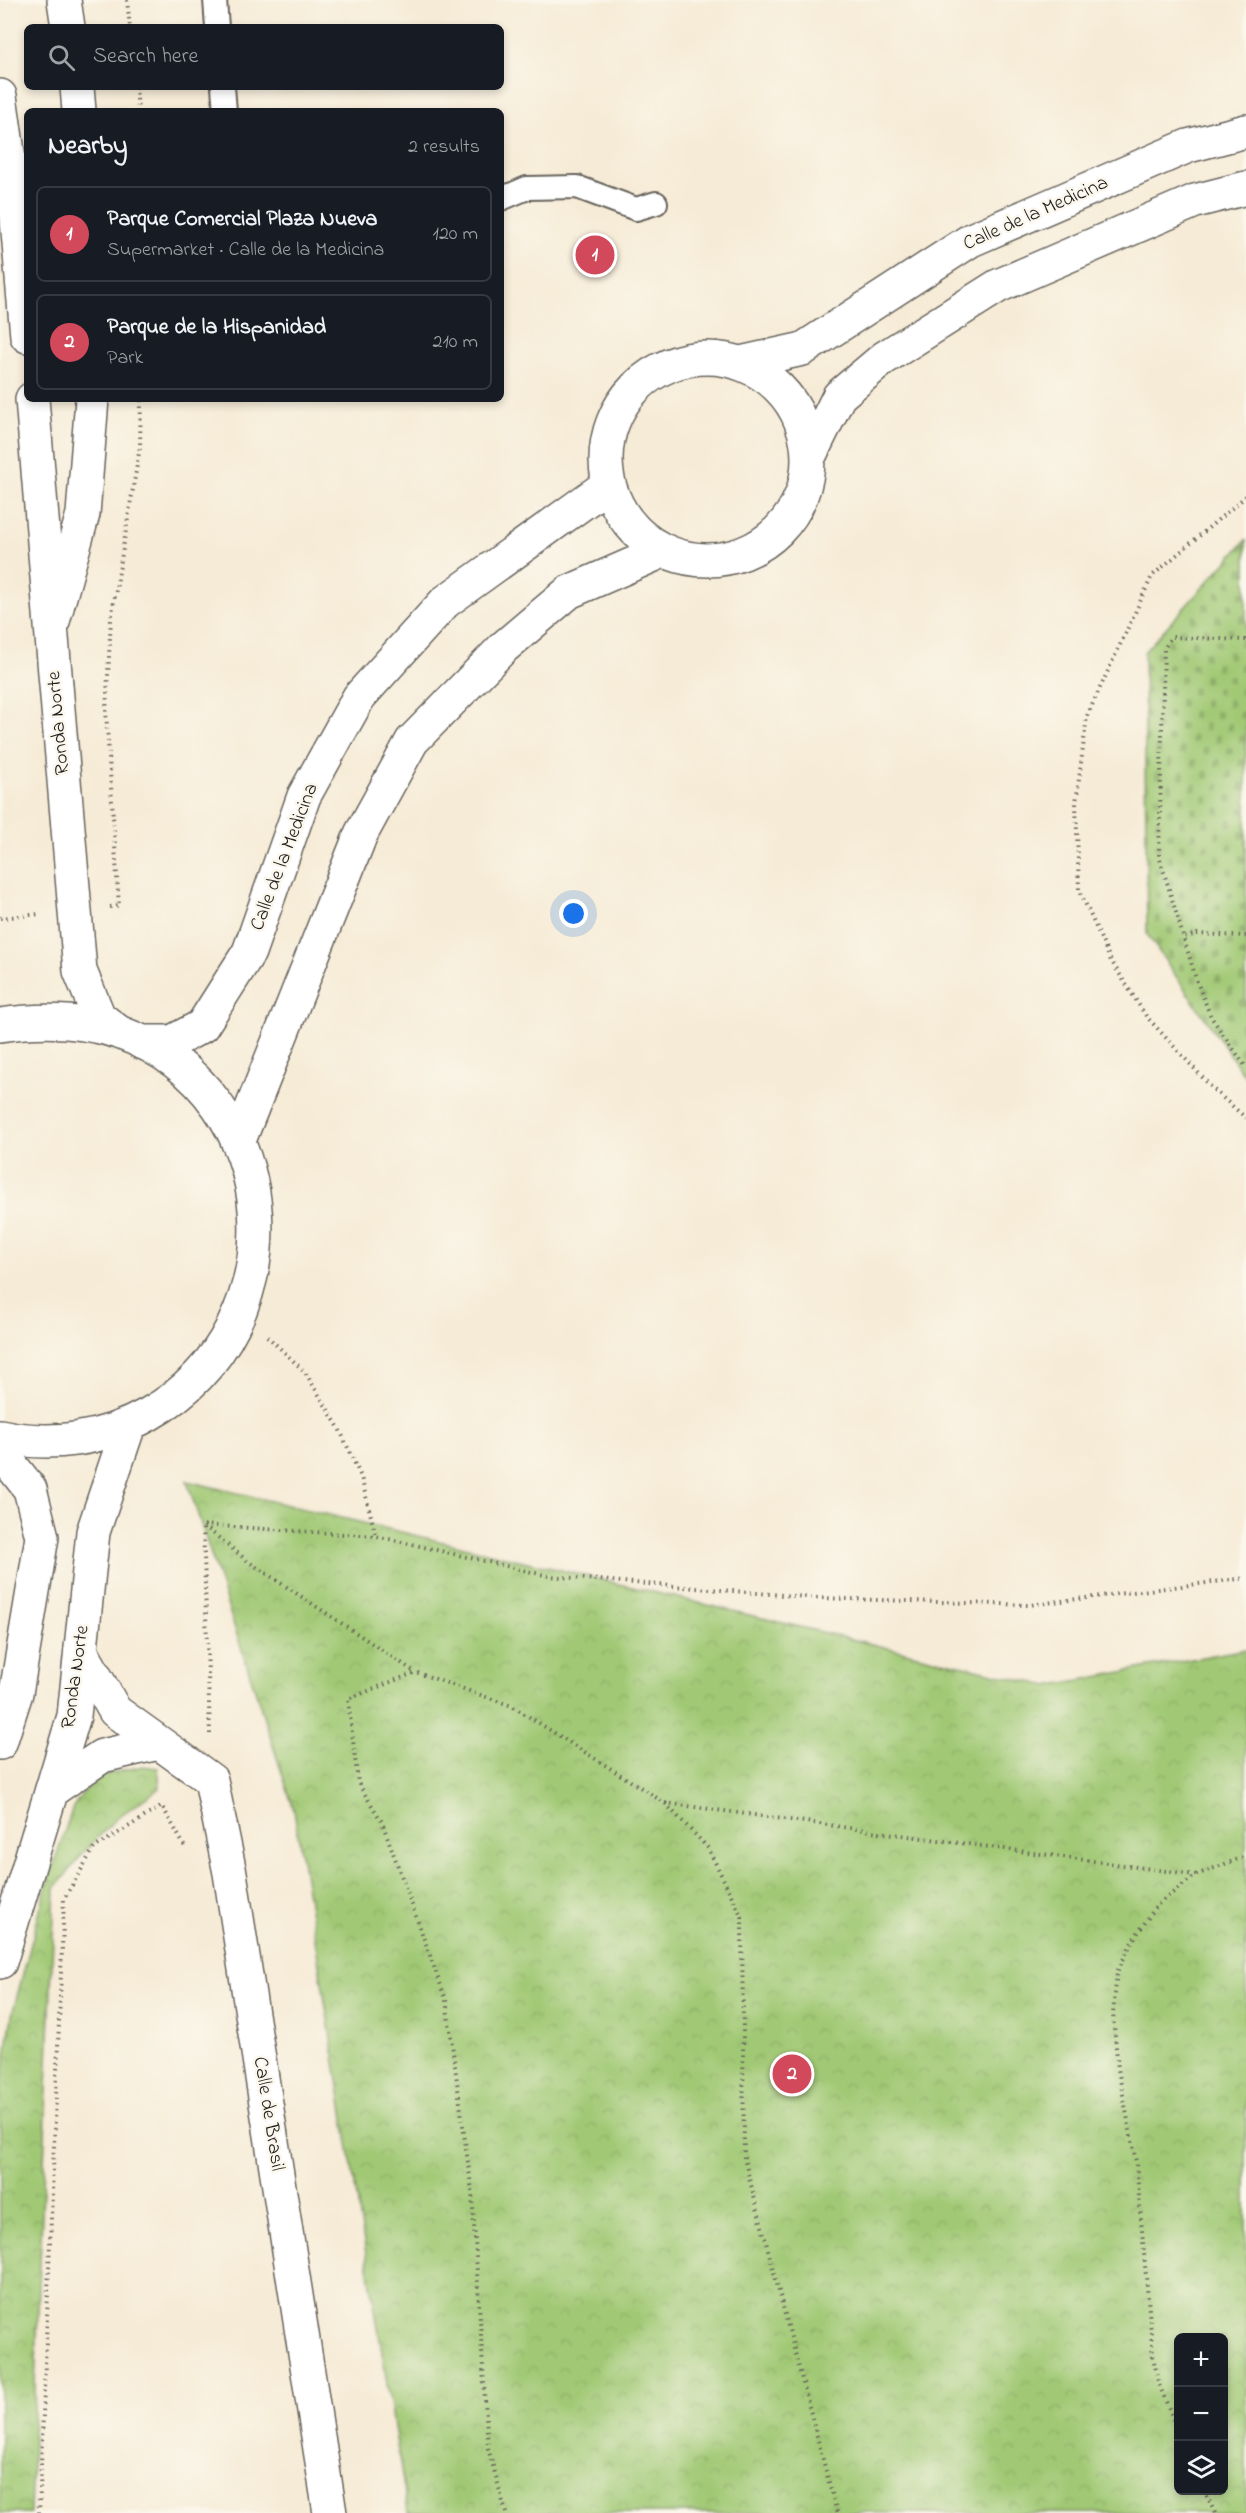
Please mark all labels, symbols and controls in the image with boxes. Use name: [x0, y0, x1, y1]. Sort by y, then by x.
search box: [24, 24, 504, 90]
icon: search: [45, 41, 78, 74]
text: Search here: [93, 41, 198, 73]
text: Nearby: [48, 128, 127, 166]
text: 2 results: [408, 133, 480, 162]
street label: Calle de la Medicina: [959, 169, 1113, 259]
text: Parque Comercial Plaza Nueva: [107, 204, 377, 236]
text: 1: [66, 220, 73, 249]
text: 120 m: [433, 220, 478, 249]
pin: 1: [576, 232, 614, 278]
text: Supermarket · Calle de la Medicina: [107, 236, 384, 265]
text: Parque de la Hispanidad: [107, 312, 326, 344]
text: 2: [65, 328, 74, 357]
text: 210 m: [433, 328, 478, 357]
text: Park: [107, 344, 143, 373]
street label: Ronda Norte: [40, 670, 78, 776]
street label: Calle de la Medicina: [244, 779, 326, 935]
your location: [559, 899, 588, 928]
street label: Ronda Norte: [54, 1623, 98, 1731]
pin: 2: [772, 2052, 812, 2096]
street label: Calle de Brasil: [245, 2055, 291, 2173]
map controls: [1174, 2333, 1228, 2495]
button: +: [1174, 2333, 1228, 2387]
button: −: [1174, 2387, 1228, 2441]
button: layers: [1174, 2441, 1228, 2495]

